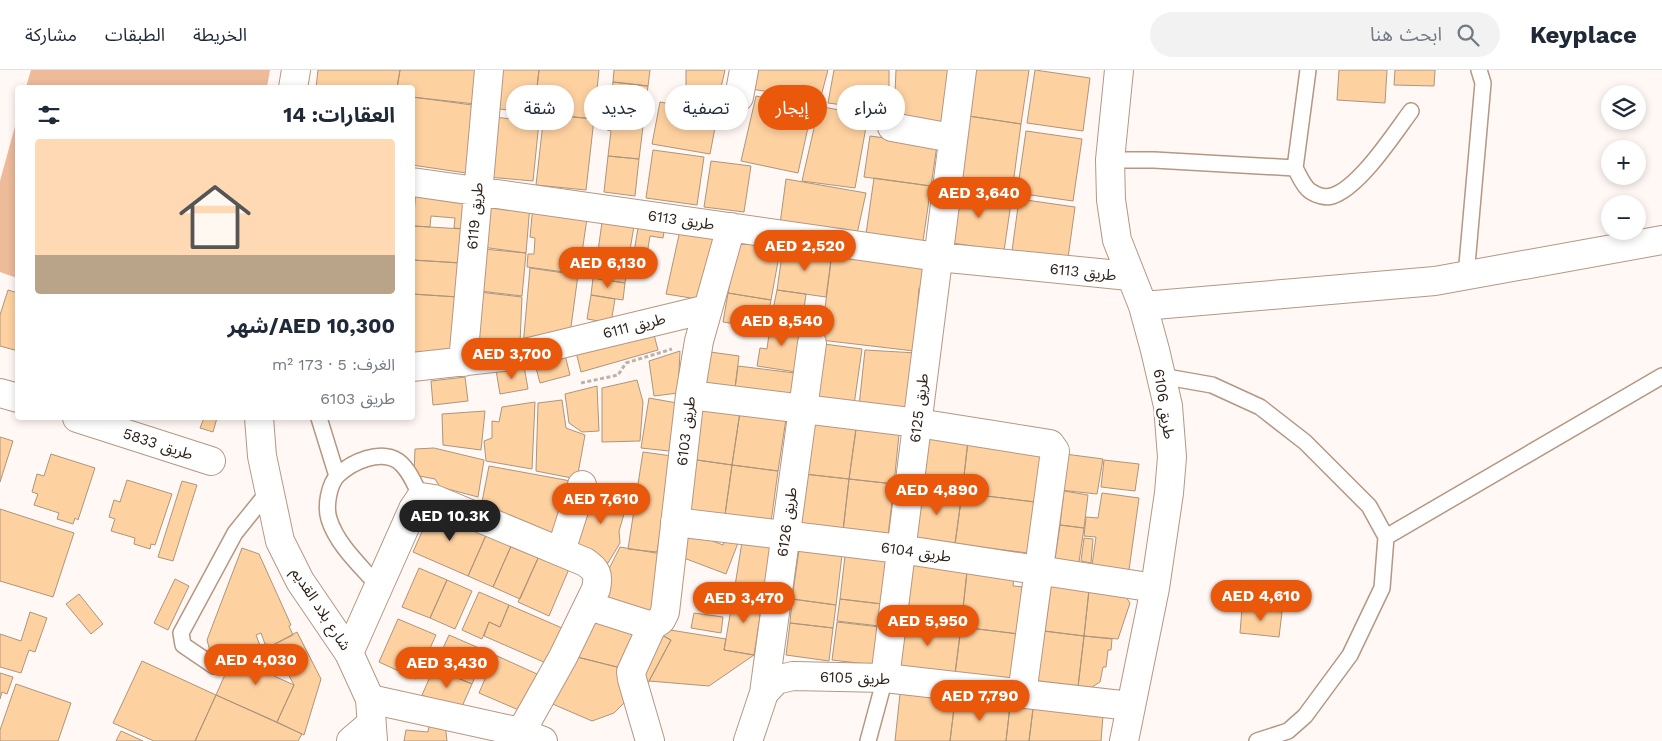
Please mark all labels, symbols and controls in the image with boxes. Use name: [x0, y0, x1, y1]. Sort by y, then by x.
search box: [1150, 12, 1500, 57]
icon: search: [1454, 21, 1482, 49]
text: Keyplace: [1530, 21, 1637, 49]
text: ابحث هنا: [1370, 23, 1442, 46]
text: مشاركة: [25, 24, 77, 45]
text: الطبقات: [105, 24, 165, 45]
text: الخريطة: [193, 24, 247, 45]
chip: شقة: [506, 85, 574, 130]
chip: جديد: [584, 85, 655, 130]
chip: تصفية: [665, 85, 748, 130]
chip: إيجار: [758, 85, 827, 130]
chip: شراء: [837, 85, 905, 130]
map controls: [1601, 85, 1646, 240]
button: layers: [1601, 85, 1646, 130]
icon: filters: [35, 101, 63, 129]
text: العقارات: 14: [283, 102, 395, 127]
button: +: [1601, 140, 1646, 185]
icon: home: [170, 172, 260, 262]
pin: AED 3,640: [922, 176, 1036, 219]
street label: طريق 6119: [463, 182, 488, 250]
text: AED 3,640: [938, 183, 1020, 202]
button: −: [1601, 195, 1646, 240]
street label: طريق 6113: [646, 206, 715, 235]
pin: AED 2,520: [748, 230, 862, 272]
text: AED 2,520: [765, 236, 845, 255]
pin: AED 6,130: [551, 246, 665, 289]
text: AED 6,130: [570, 253, 646, 272]
street label: طريق 6113: [1049, 260, 1117, 285]
pin: AED 8,540: [725, 304, 839, 347]
street label: طريق 6111: [601, 310, 667, 343]
text: AED 8,540: [741, 311, 823, 330]
text: AED 10,300/شهر: [227, 313, 395, 338]
pin: AED 3,700: [455, 338, 569, 380]
text: AED 3,700: [472, 344, 552, 363]
text: الغرف: 5 · 173 m²: [272, 355, 395, 374]
street label: طريق 6106: [1149, 368, 1178, 441]
street label: طريق 6125: [906, 372, 933, 444]
text: طريق 6103: [320, 389, 395, 408]
street label: طريق 6103: [673, 395, 700, 467]
street label: طريق 5833: [120, 424, 195, 465]
pin: AED 4,890: [880, 474, 994, 516]
text: AED 4,890: [896, 480, 978, 499]
pin: AED 7,610: [544, 482, 658, 525]
street label: طريق 6126: [773, 486, 802, 558]
text: AED 7,610: [563, 489, 639, 508]
pin: AED 10.3K: [393, 500, 507, 542]
text: AED 10.3K: [410, 506, 490, 525]
street label: طريق 6104: [880, 538, 952, 567]
street label: شارع بلاد القديم: [285, 564, 355, 656]
pin: AED 4,610: [1204, 580, 1318, 622]
pin: AED 3,470: [687, 582, 801, 624]
text: AED 4,610: [1222, 586, 1300, 605]
text: AED 3,470: [704, 588, 784, 607]
pin: AED 5,950: [871, 604, 985, 647]
text: AED 5,950: [888, 611, 968, 630]
pin: AED 4,030: [199, 644, 313, 686]
pin: AED 3,430: [390, 646, 504, 689]
text: AED 4,030: [215, 650, 297, 669]
text: AED 3,430: [406, 653, 488, 672]
street label: طريق 6105: [819, 668, 890, 689]
pin: AED 7,790: [923, 680, 1037, 722]
text: AED 7,790: [941, 686, 1019, 705]

